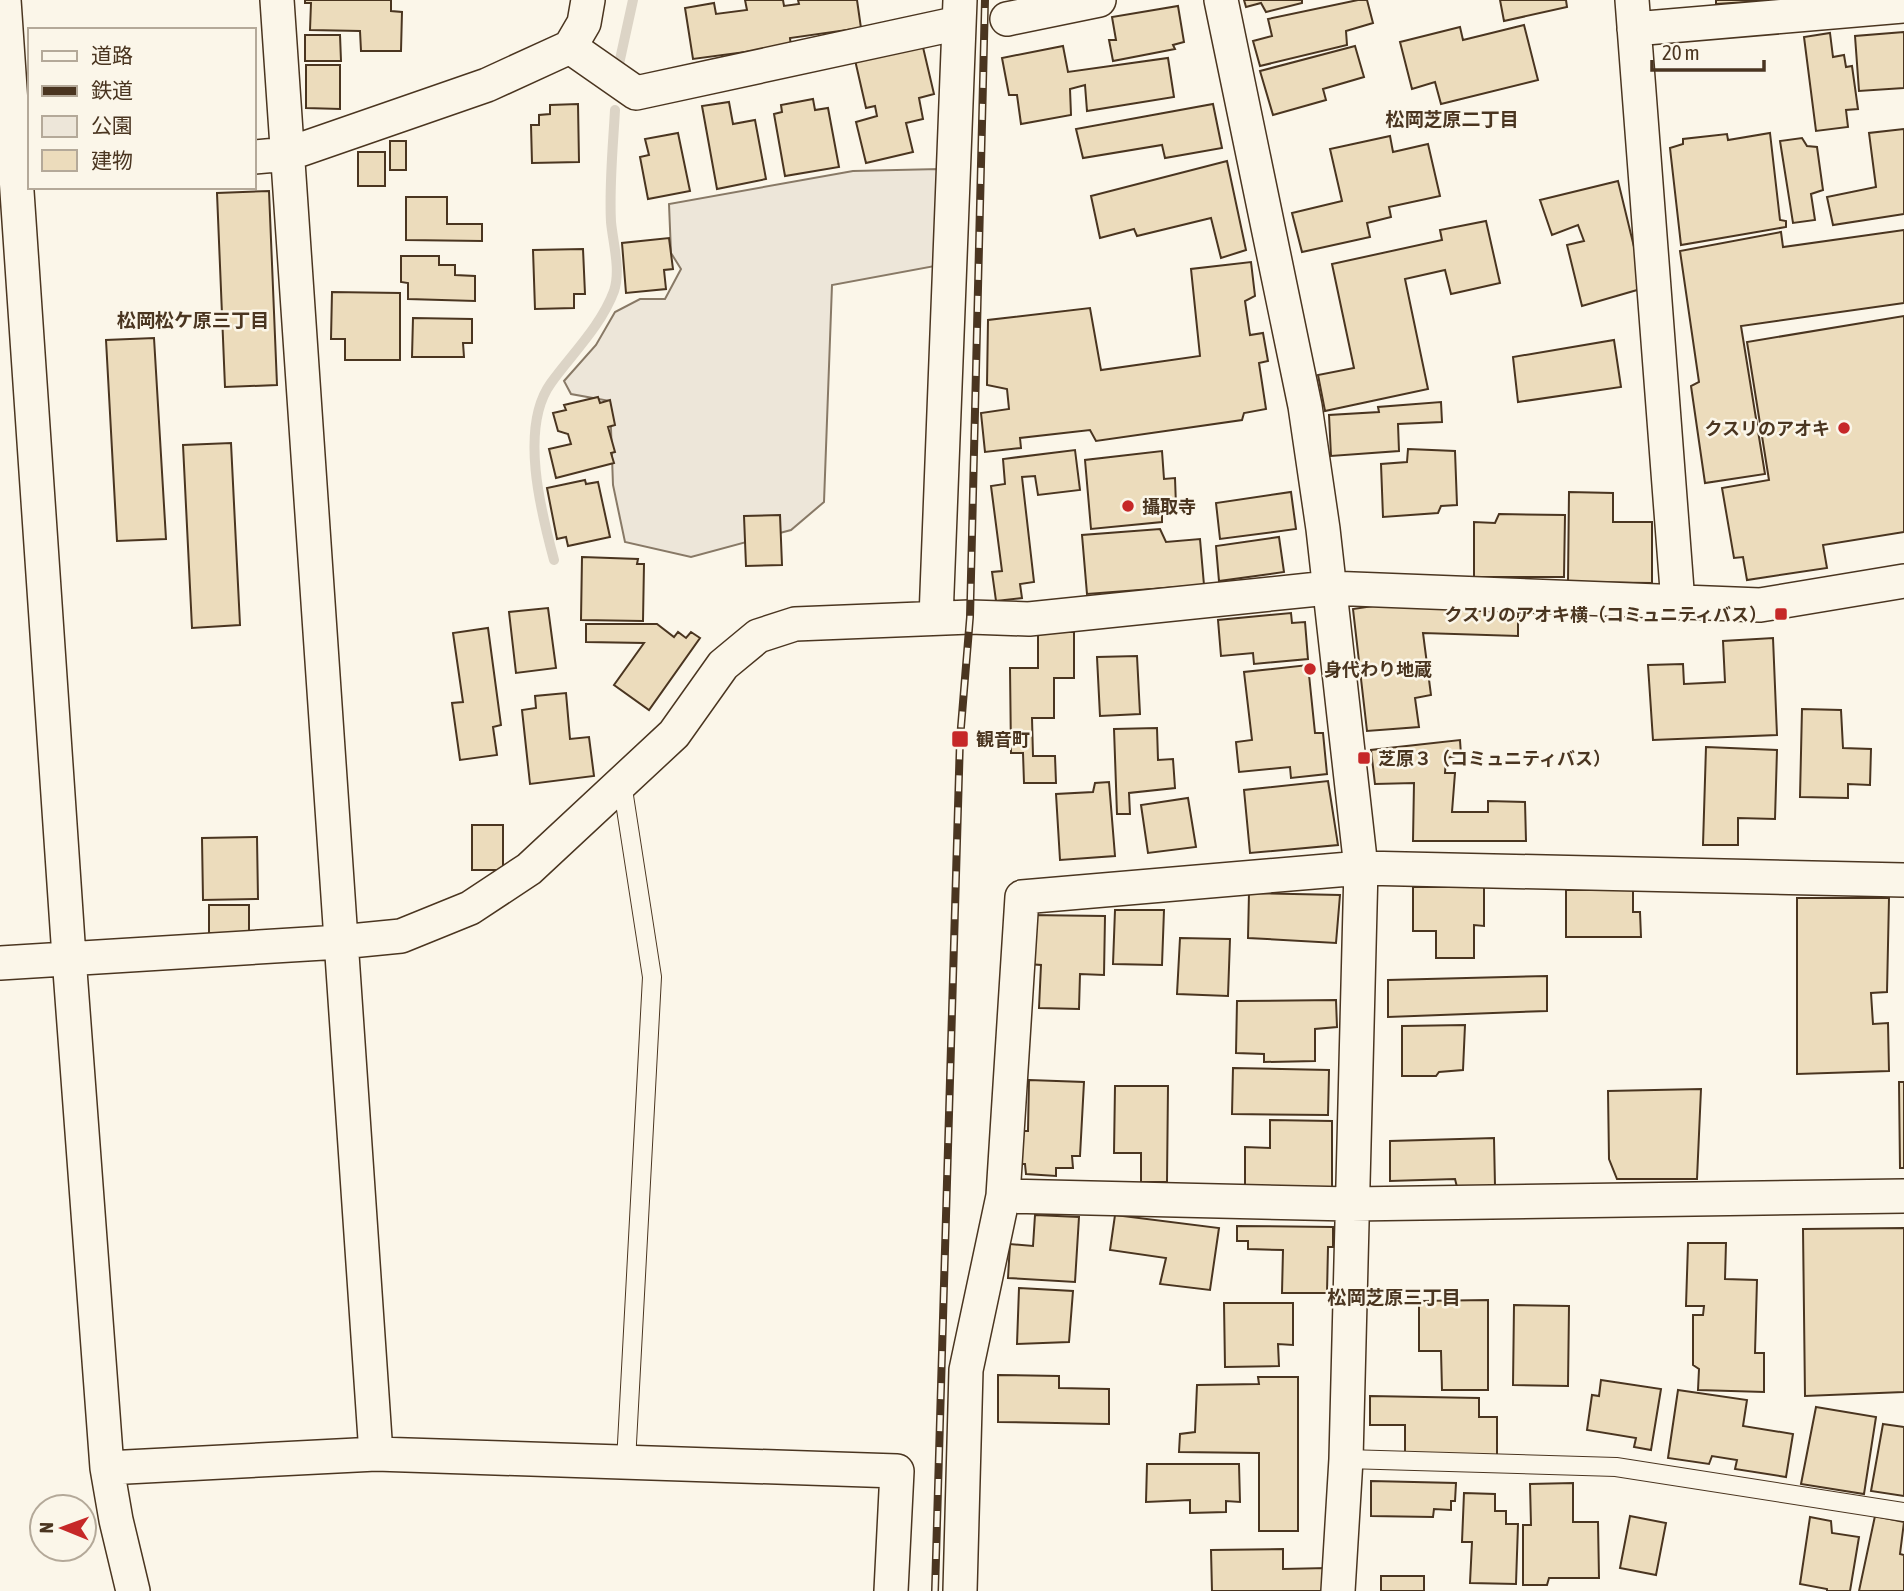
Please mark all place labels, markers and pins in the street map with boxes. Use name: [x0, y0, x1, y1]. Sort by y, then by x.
place label: クスリのアオキ: [1705, 418, 1830, 439]
marker: クスリのアオキ: [1836, 420, 1852, 436]
place label: 攝取寺: [1142, 496, 1196, 517]
marker: 攝取寺: [1120, 498, 1136, 514]
place label: クスリのアオキ横（コミュニティバス）: [1445, 604, 1767, 625]
marker: クスリのアオキ横（コミュニティバス）: [1773, 606, 1789, 622]
place label: 身代わり地蔵: [1324, 659, 1432, 680]
marker: 身代わり地蔵: [1302, 661, 1318, 677]
marker: 観音町: [950, 729, 970, 749]
place label: 観音町: [976, 729, 1030, 750]
place label: 芝原３（コミュニティバス）: [1378, 748, 1611, 769]
marker: 芝原３（コミュニティバス）: [1356, 750, 1372, 766]

